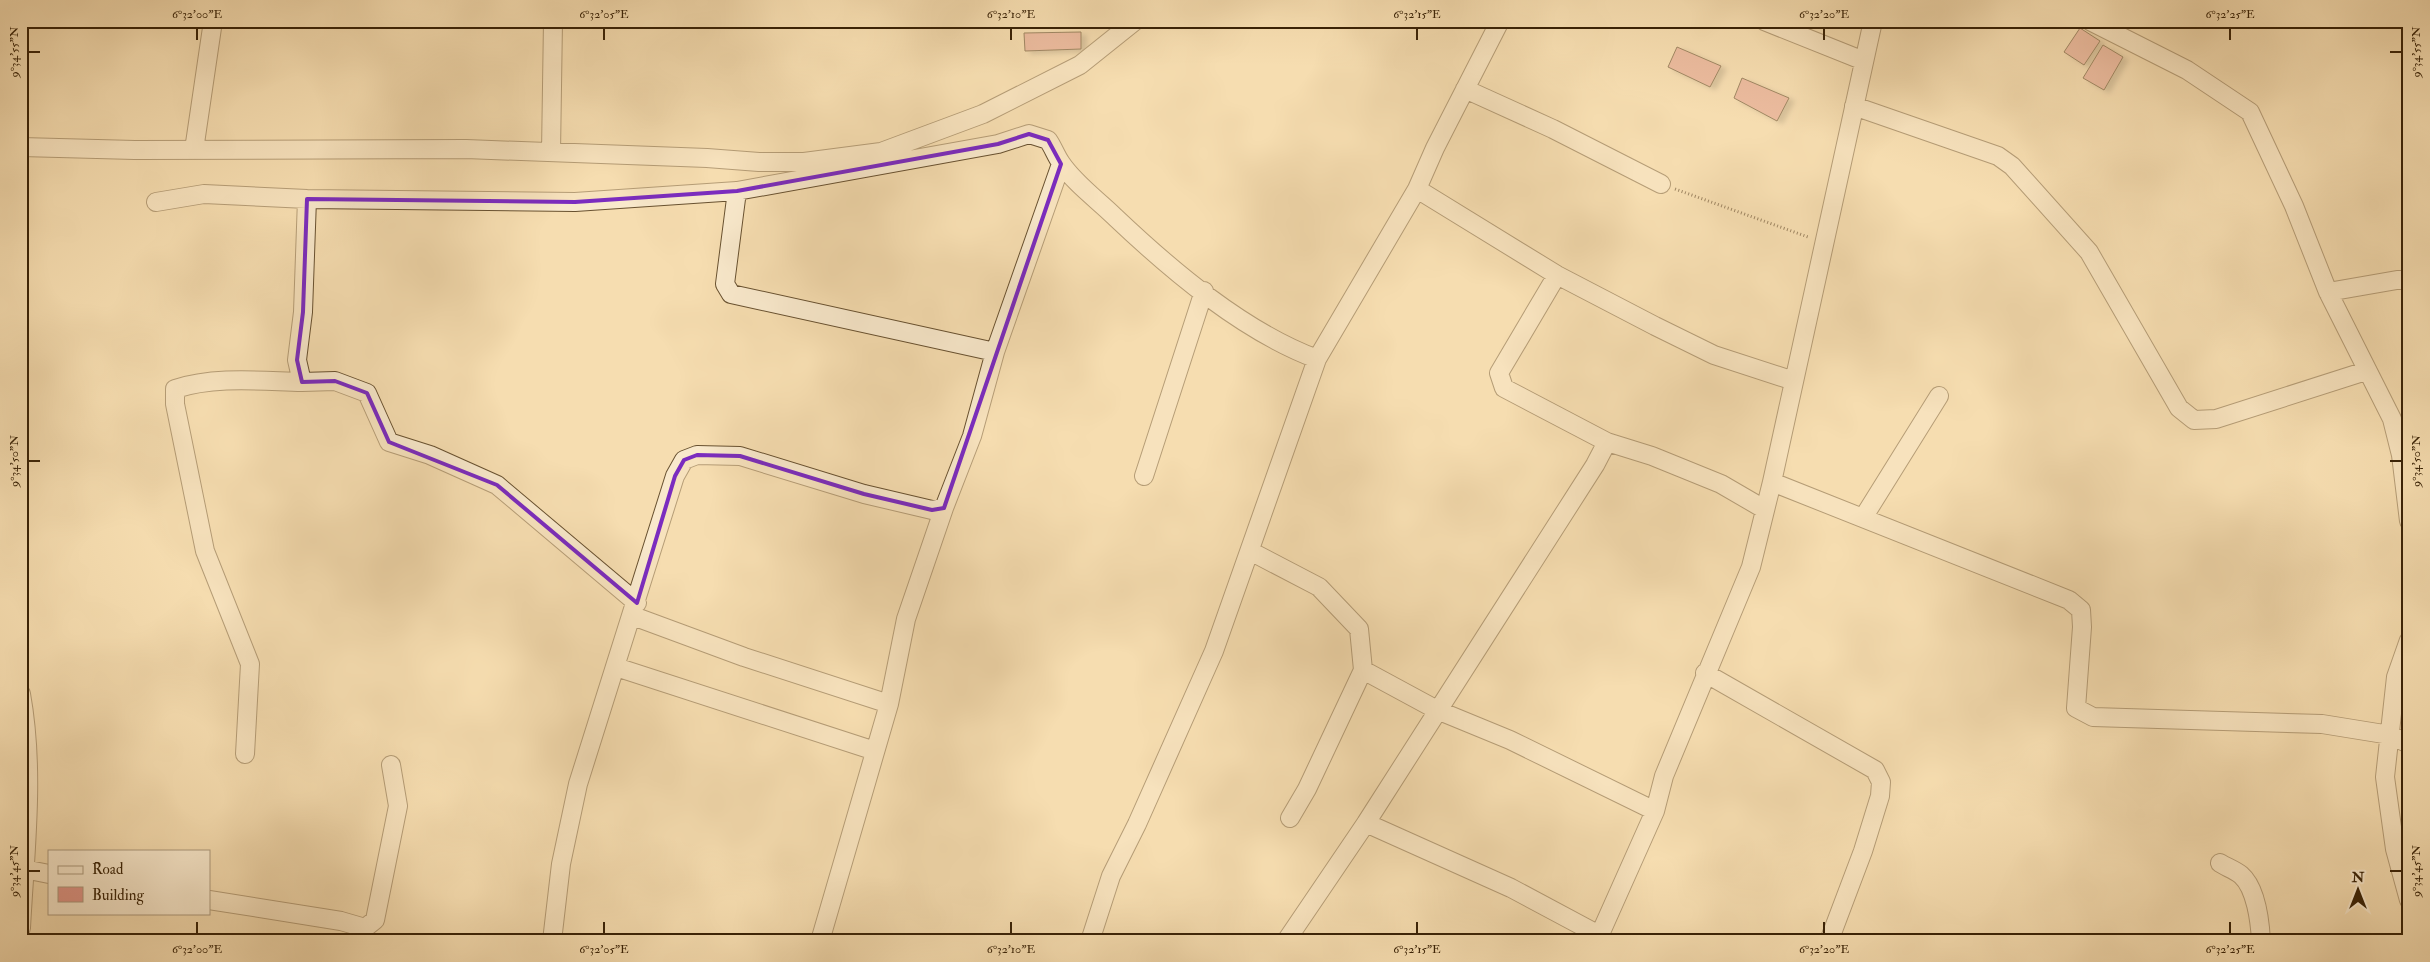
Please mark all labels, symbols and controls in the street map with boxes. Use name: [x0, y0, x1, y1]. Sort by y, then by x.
text: 6°32'00"E: [172, 7, 222, 22]
text: 6°32'05"E: [579, 7, 629, 22]
text: 6°32'10"E: [987, 7, 1036, 22]
text: 6°32'15"E: [1393, 7, 1441, 22]
text: 6°32'20"E: [1799, 7, 1849, 22]
text: 6°32'25"E: [2205, 7, 2255, 22]
text: 9°34'55"N: [7, 26, 22, 79]
text: 9°34'55"N: [2409, 26, 2424, 79]
text: 9°34'50"N: [7, 435, 22, 488]
text: 9°34'50"N: [2409, 435, 2424, 488]
text: 9°34'45"N: [7, 845, 22, 898]
text: 9°34'45"N: [2409, 845, 2424, 898]
legend: [48, 850, 210, 914]
text: Road: [92, 860, 124, 879]
north arrow: [2332, 864, 2382, 914]
text: N: [2351, 869, 2365, 886]
text: Building: [92, 886, 144, 905]
text: 6°32'00"E: [172, 942, 222, 957]
text: 6°32'05"E: [579, 942, 629, 957]
text: 6°32'10"E: [987, 942, 1036, 957]
text: 6°32'15"E: [1393, 942, 1441, 957]
text: 6°32'20"E: [1799, 942, 1849, 957]
text: 6°32'25"E: [2205, 942, 2255, 957]

